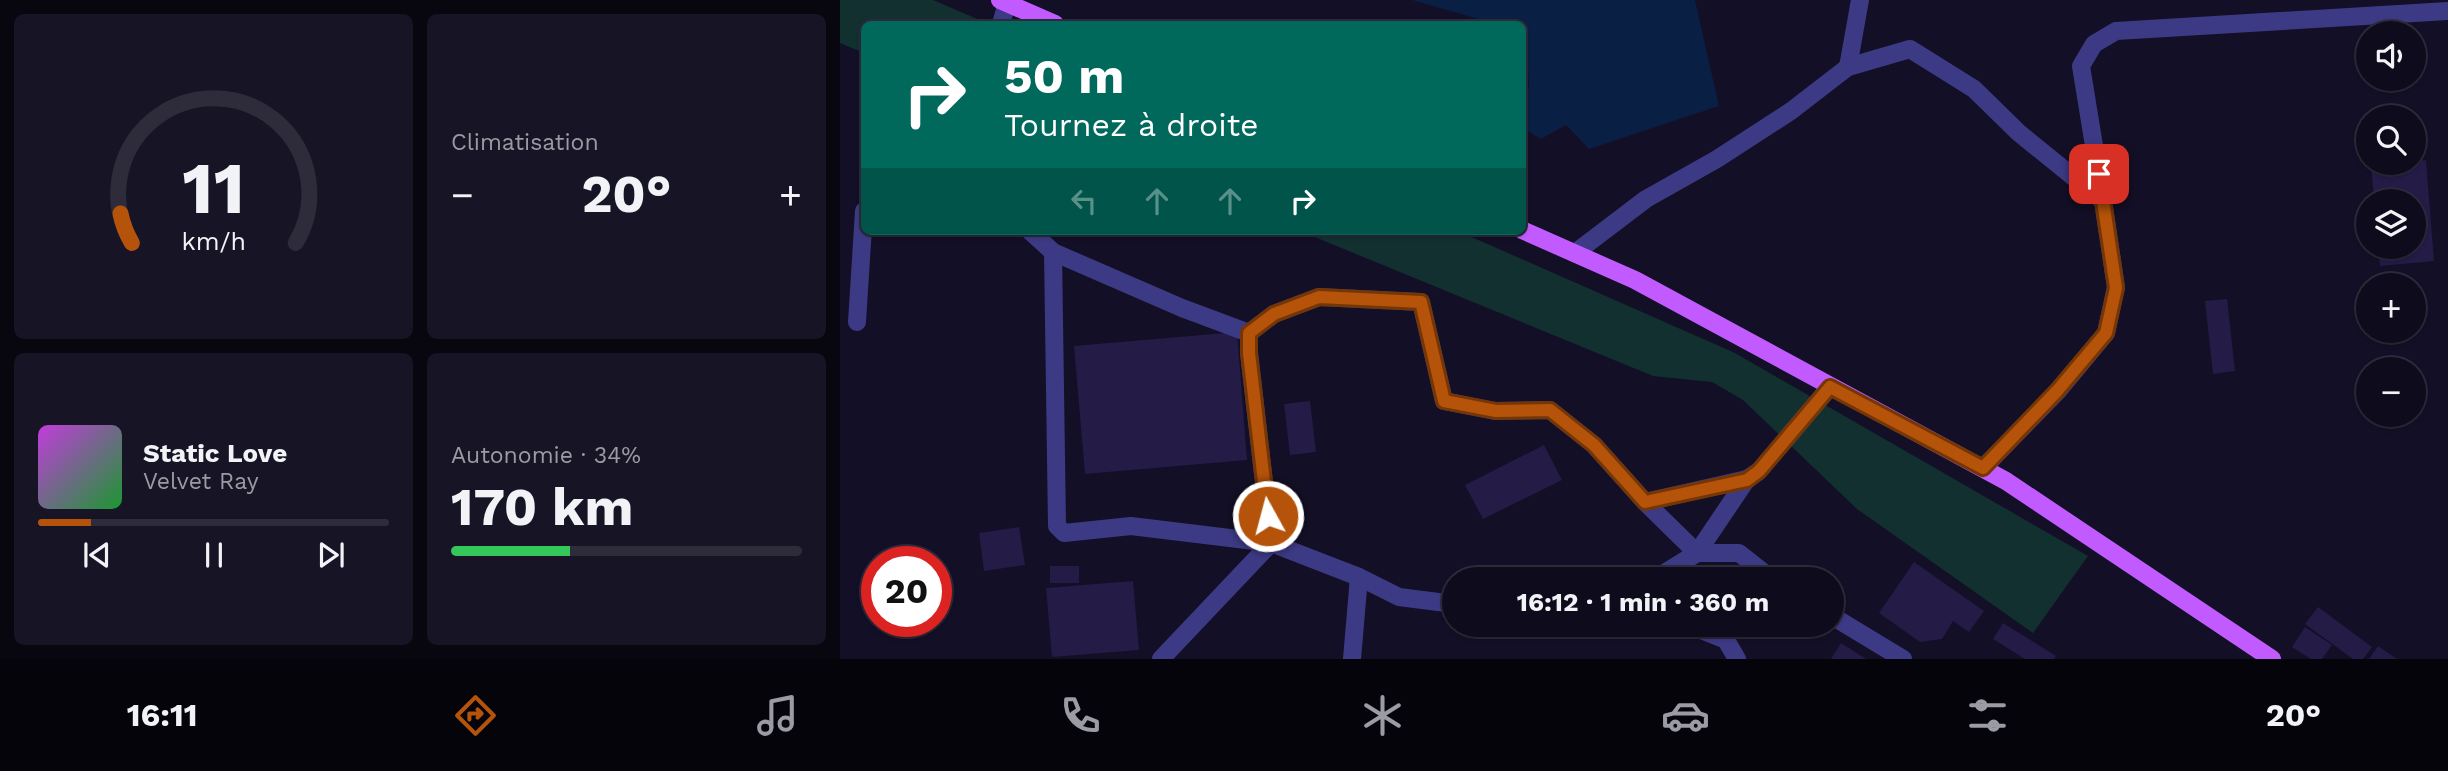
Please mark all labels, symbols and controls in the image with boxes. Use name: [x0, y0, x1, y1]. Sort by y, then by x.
map controls: [2356, 21, 2426, 427]
button: sound: [2356, 21, 2426, 91]
text: 50 m: [1004, 47, 1124, 105]
icon: right: [889, 49, 980, 140]
button: search: [2356, 105, 2426, 175]
text: Tournez à droite: [1004, 106, 1259, 144]
text: Climatisation: [451, 129, 599, 156]
pin: [2069, 144, 2129, 204]
text: 11: [182, 145, 245, 231]
icon: arrive: [2080, 155, 2118, 193]
text: 20°: [581, 164, 672, 225]
text: −: [451, 173, 474, 217]
text: +: [779, 173, 802, 217]
icon: left: [1065, 182, 1103, 220]
icon: ahead: [1138, 182, 1176, 220]
icon: ahead: [1211, 182, 1249, 220]
icon: right: [1284, 182, 1322, 220]
button: layers: [2356, 189, 2426, 259]
text: km/h: [181, 226, 246, 255]
button: +: [2356, 273, 2426, 343]
button: −: [2356, 357, 2426, 427]
text: Static Love: [143, 438, 287, 468]
text: Autonomie · 34%: [451, 442, 641, 469]
text: Velvet Ray: [143, 468, 259, 495]
text: 170 km: [451, 477, 633, 538]
position arrow: [1231, 479, 1305, 553]
icon: previous: [78, 536, 116, 574]
icon: pause: [195, 536, 233, 574]
icon: next: [312, 536, 350, 574]
speed limit sign: 20: [861, 546, 952, 637]
text: 16:12 · 1 min · 360 m: [1517, 587, 1769, 617]
icon: directions: [451, 691, 500, 740]
icon: music: [753, 691, 802, 740]
icon: phone: [1056, 691, 1105, 740]
icon: climate: [1358, 691, 1407, 740]
icon: car: [1661, 691, 1710, 740]
icon: filters: [1963, 691, 2012, 740]
text: 16:11: [127, 696, 197, 734]
text: 20°: [2266, 696, 2321, 734]

